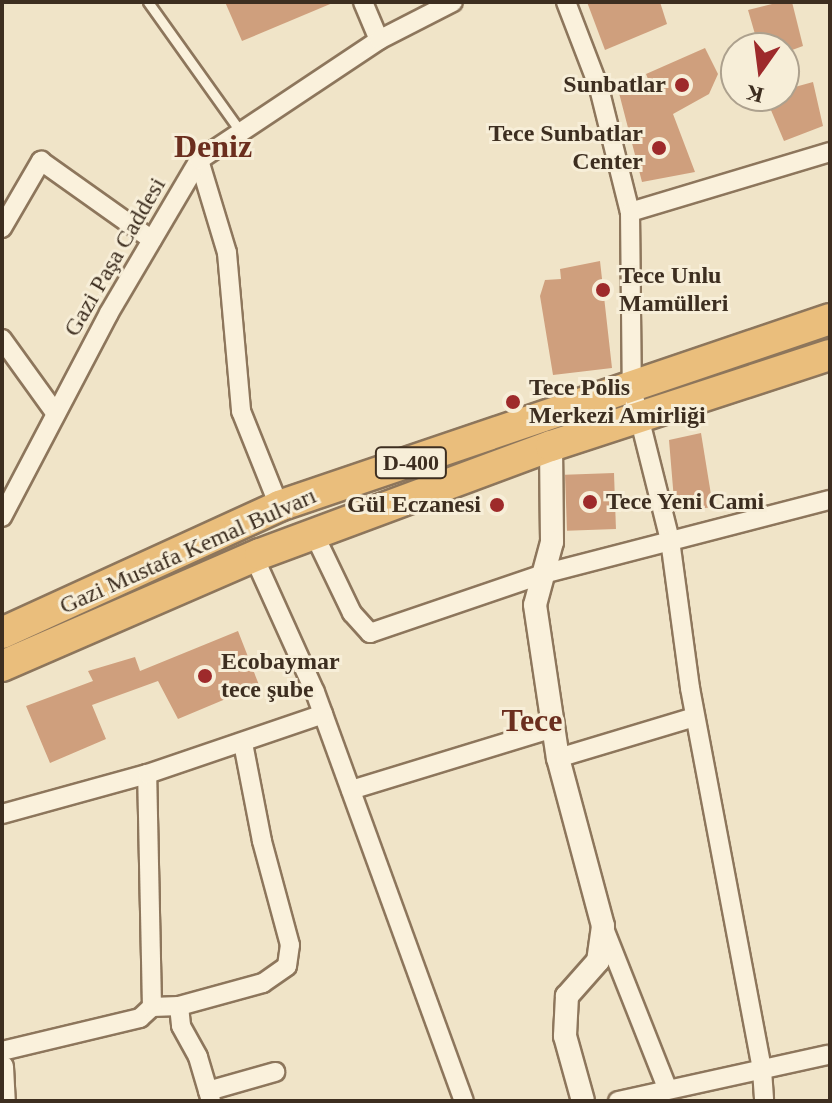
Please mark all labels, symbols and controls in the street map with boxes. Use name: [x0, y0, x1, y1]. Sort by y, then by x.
north arrow: [720, 32, 800, 112]
place label: Sunbatlar: [563, 71, 666, 99]
marker: Sunbatlar: [673, 76, 691, 94]
text: K: [743, 80, 766, 108]
place label: Tece Sunbatlar Center: [489, 120, 643, 176]
district label: Deniz: [174, 127, 252, 165]
marker: Tece Sunbatlar Center: [650, 139, 668, 157]
street label: Gazi Paşa Caddesi: [58, 172, 172, 342]
place label: Tece Unlu Mamülleri: [619, 262, 728, 318]
marker: Tece Unlu Mamülleri: [594, 281, 612, 299]
place label: Tece Polis Merkezi Amirliği: [529, 374, 707, 430]
marker: Tece Polis Merkezi Amirliği: [504, 393, 522, 411]
road number: D-400: [373, 445, 449, 481]
street label: Gazi Mustafa Kemal Bulvarı: [55, 481, 321, 621]
place label: Tece Yeni Cami: [606, 488, 765, 516]
place label: Gül Eczanesi: [347, 491, 481, 519]
marker: Tece Yeni Cami: [581, 493, 599, 511]
marker: Gül Eczanesi: [488, 496, 506, 514]
place label: Ecobaymar tece şube: [221, 648, 340, 704]
marker: Ecobaymar tece şube: [196, 667, 214, 685]
district label: Tece: [501, 701, 563, 739]

